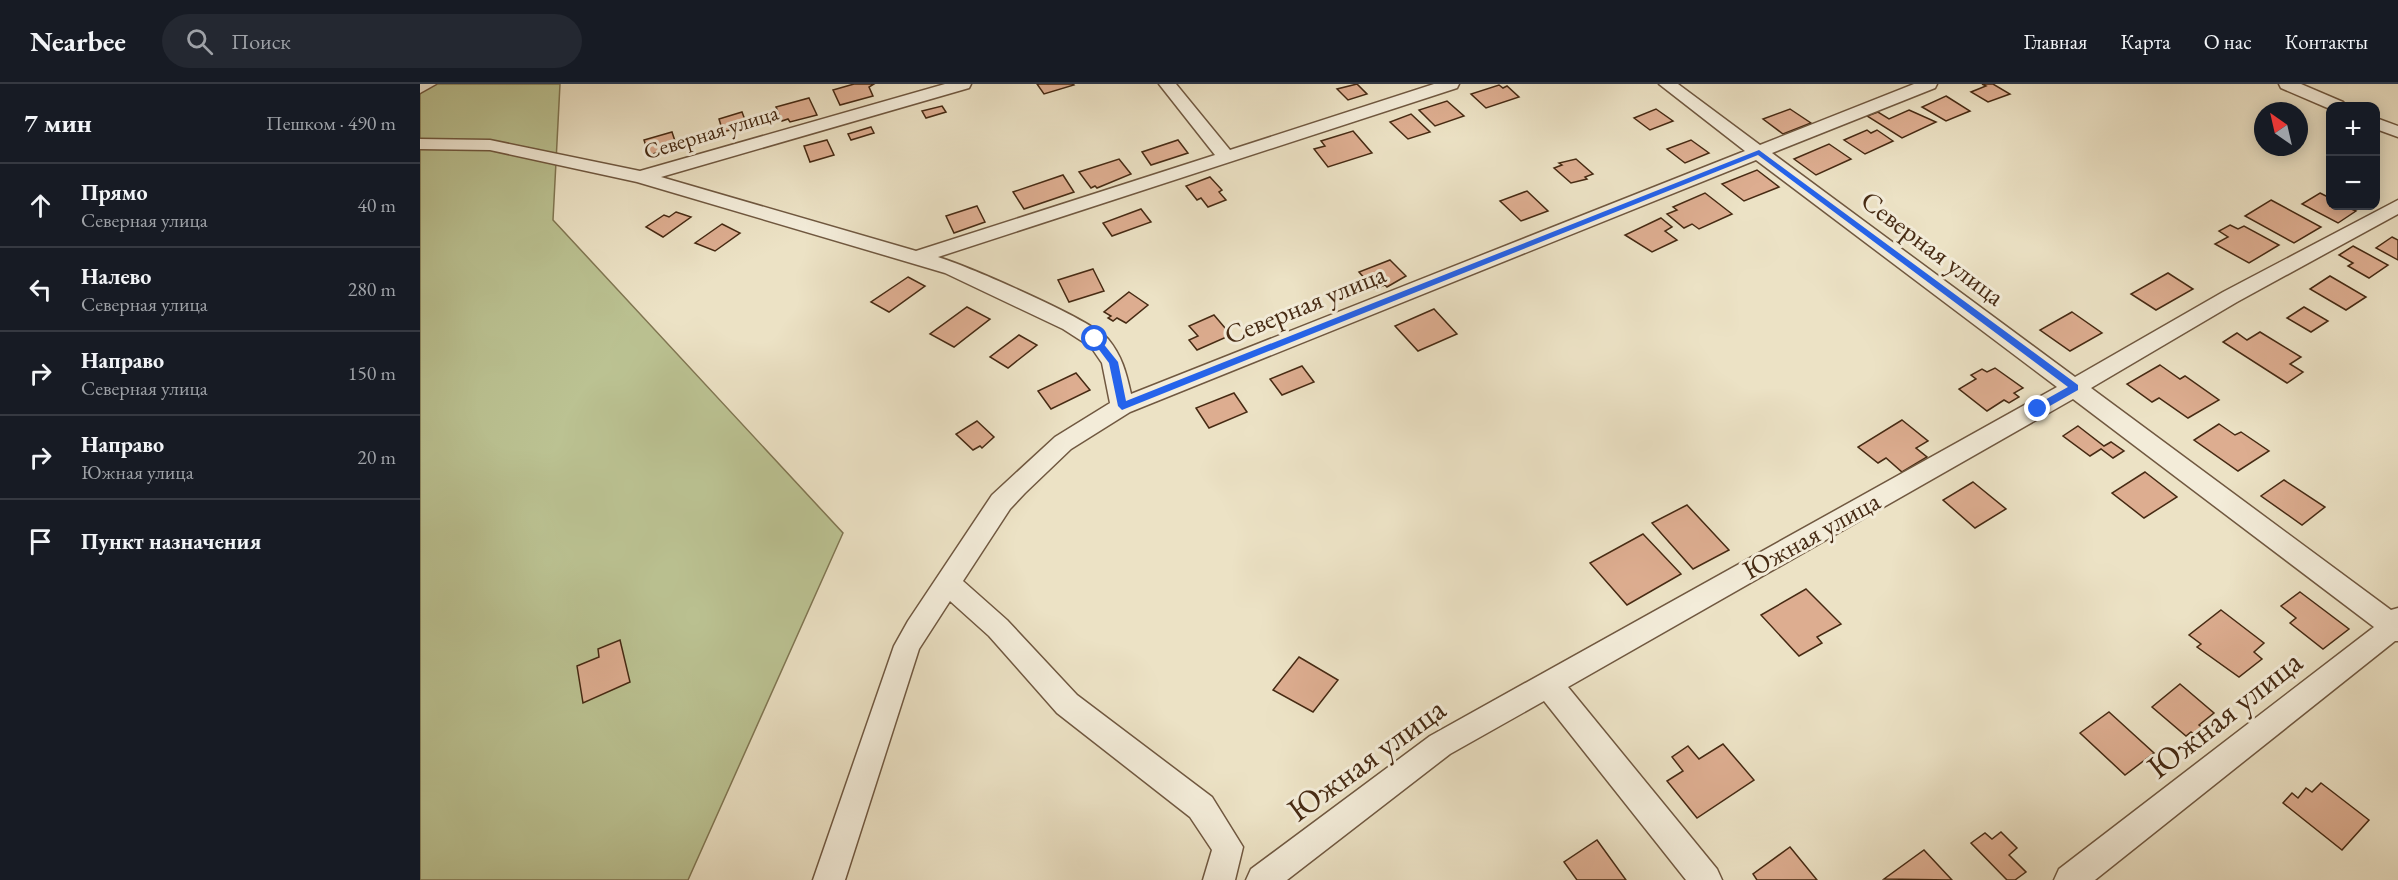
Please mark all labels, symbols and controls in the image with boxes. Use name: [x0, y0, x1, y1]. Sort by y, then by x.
search box: [162, 14, 582, 68]
text: Nearbee: [30, 23, 126, 59]
icon: search: [183, 25, 216, 58]
text: Поиск: [231, 27, 291, 56]
text: Главная: [2023, 28, 2087, 55]
text: Карта: [2120, 28, 2171, 55]
text: О нас: [2204, 28, 2252, 55]
text: Контакты: [2285, 28, 2368, 55]
street label: Северная улица: [640, 98, 782, 166]
north arrow: [2254, 102, 2308, 156]
map controls: [2326, 102, 2380, 210]
button: +: [2326, 102, 2380, 156]
text: 7 мин: [24, 106, 92, 140]
text: Пешком · 490 m: [266, 110, 396, 136]
button: −: [2326, 156, 2380, 210]
text: Прямо: [81, 178, 148, 207]
street label: Северная улица: [1854, 183, 2012, 314]
icon: ahead: [24, 189, 57, 222]
text: 40 m: [357, 192, 396, 218]
text: Северная улица: [81, 207, 208, 233]
street label: Северная улица: [1219, 256, 1391, 352]
text: Налево: [81, 262, 151, 291]
icon: left: [24, 273, 57, 306]
text: 280 m: [348, 276, 396, 302]
text: Северная улица: [81, 291, 208, 317]
route start: [1081, 325, 1107, 351]
text: Направо: [81, 346, 164, 375]
icon: right: [24, 357, 57, 390]
text: 150 m: [348, 360, 396, 386]
text: Северная улица: [81, 375, 208, 401]
route end: [2024, 395, 2050, 421]
text: Направо: [81, 430, 164, 459]
icon: right: [24, 441, 57, 474]
text: 20 m: [357, 444, 396, 470]
text: Южная улица: [81, 459, 194, 485]
street label: Южная улица: [1736, 483, 1886, 587]
icon: arrive: [24, 525, 57, 558]
text: Пункт назначения: [81, 527, 261, 556]
street label: Южная улица: [2138, 639, 2311, 788]
street label: Южная улица: [1278, 687, 1454, 831]

